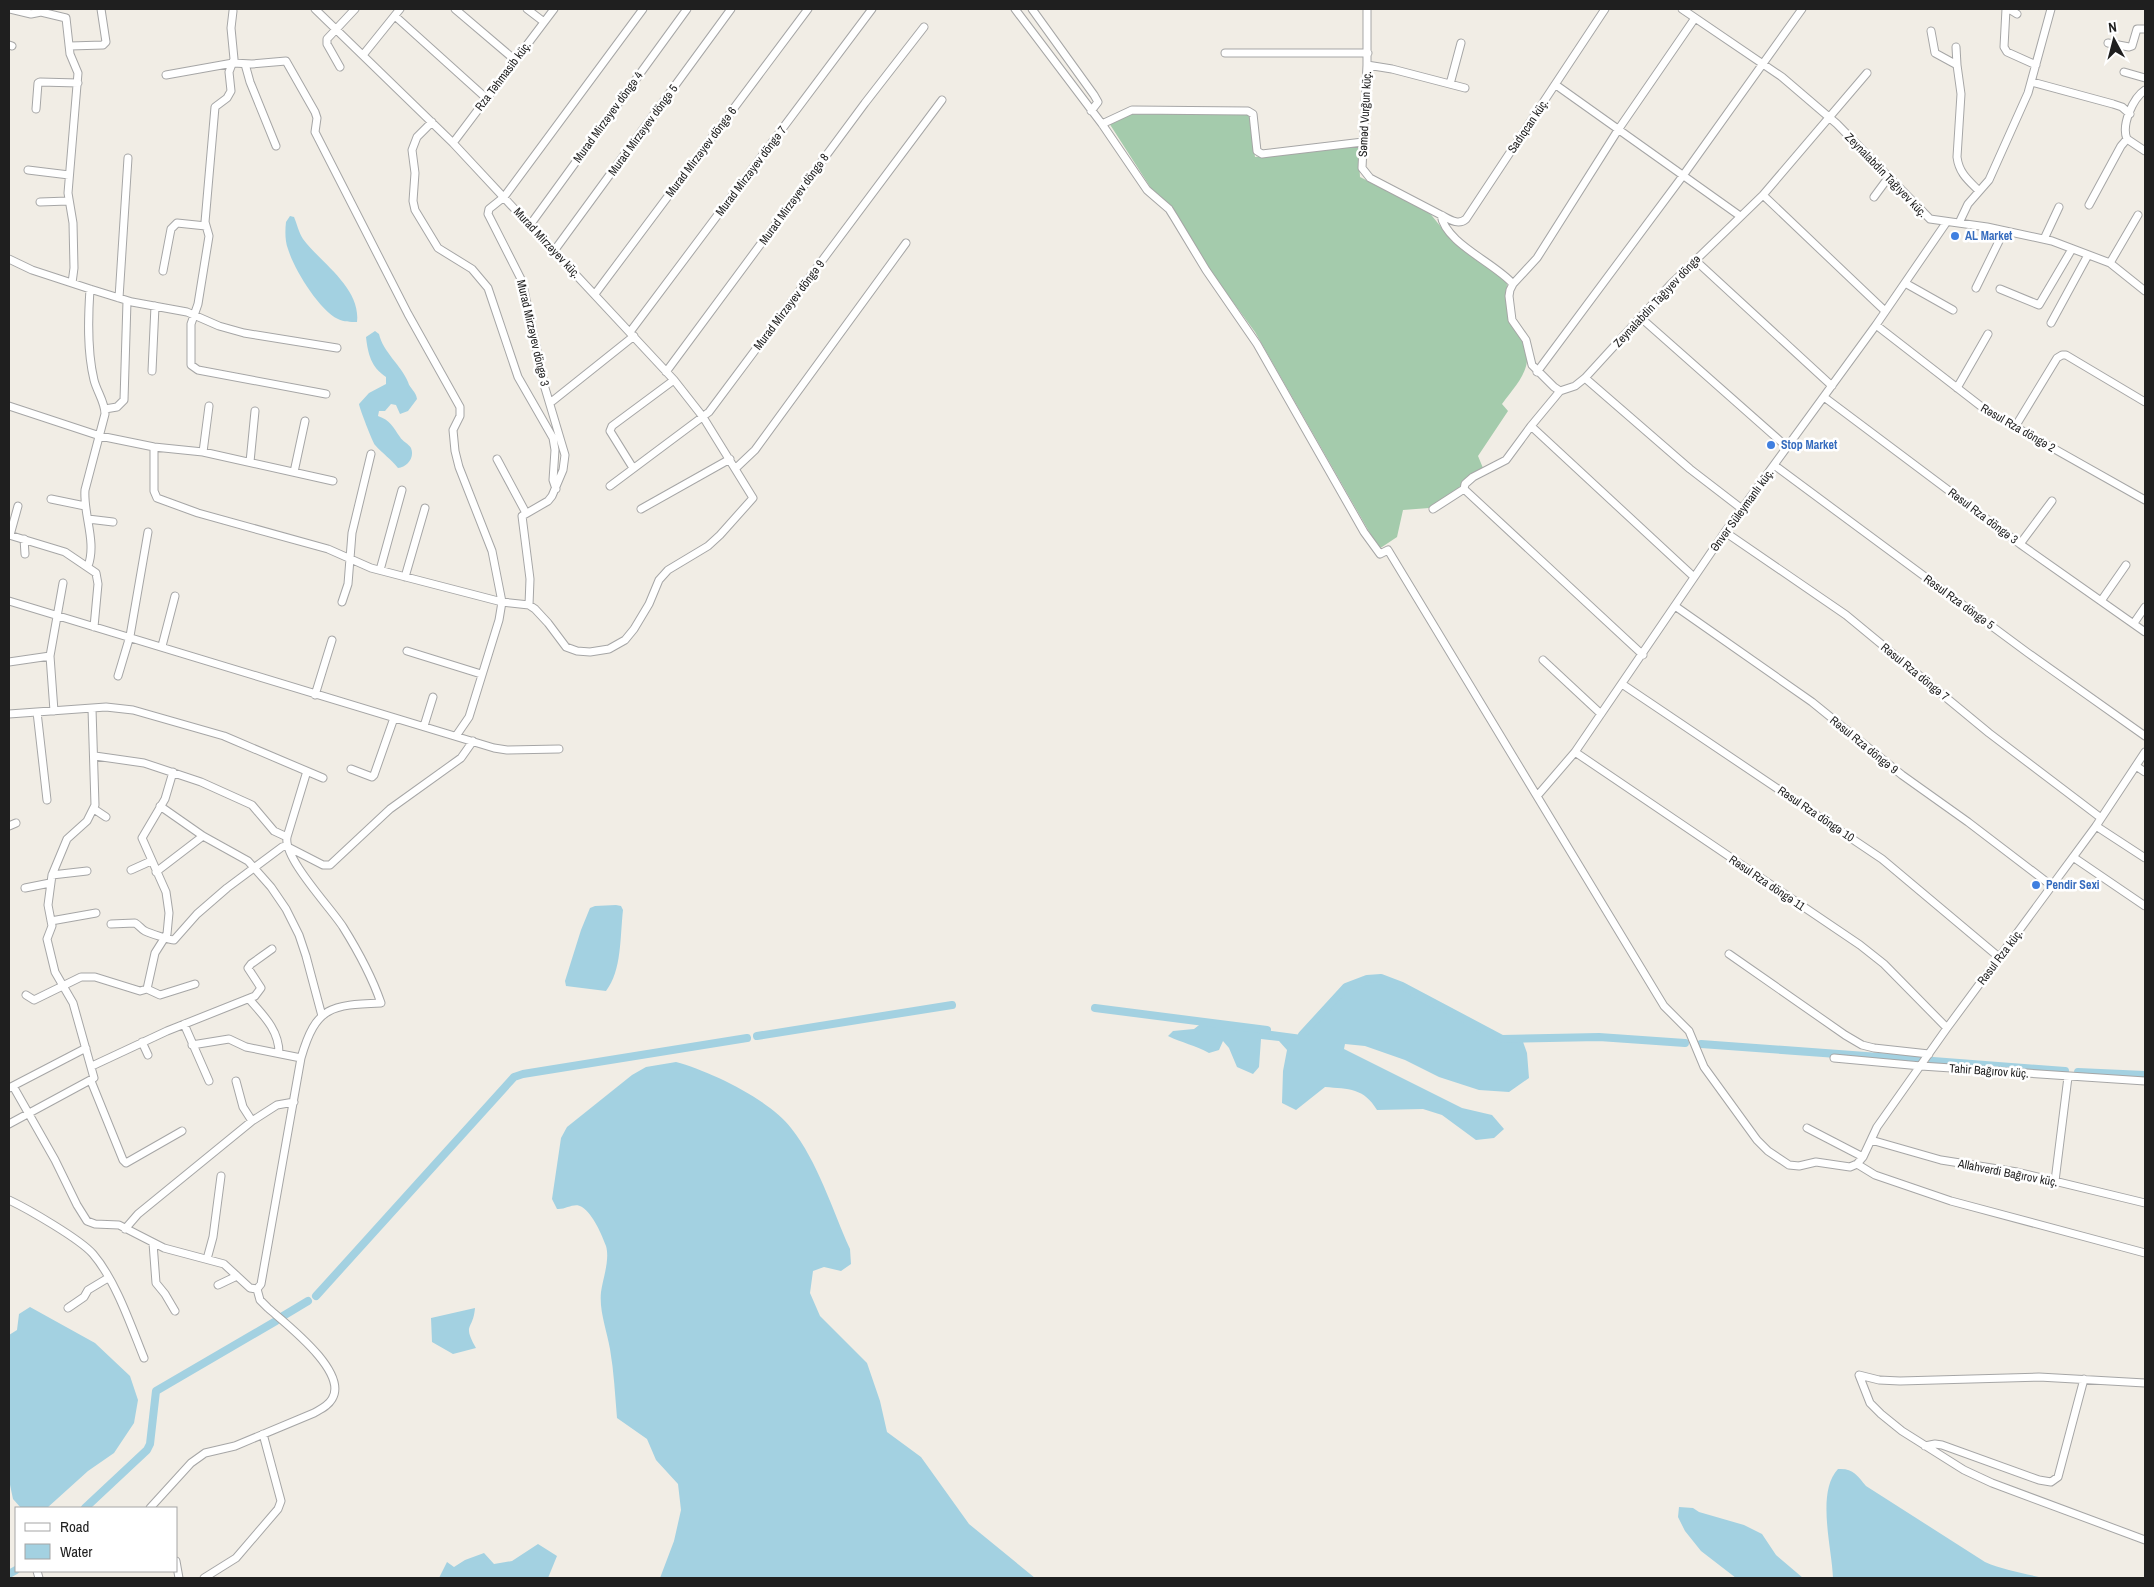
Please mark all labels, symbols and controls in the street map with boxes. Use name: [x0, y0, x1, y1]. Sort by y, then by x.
north arrow: [2089, 15, 2139, 65]
text: N: [2107, 18, 2118, 37]
street label: Rza Təhmasib küç.: [471, 38, 535, 114]
street label: Murad Mirzəyev döngə 4: [570, 68, 647, 166]
street label: Səməd Vurğun küç.: [1355, 71, 1375, 157]
street label: Murad Mirzəyev döngə 5: [605, 81, 682, 179]
street label: Sadıqcan küç.: [1504, 96, 1552, 156]
street label: Murad Mirzəyev döngə 6: [662, 104, 740, 200]
street label: Murad Mirzəyev döngə 7: [712, 122, 790, 219]
street label: Zeynalabdin Tağıyev küç.: [1841, 129, 1931, 221]
street label: Murad Mirzəyev döngə 8: [756, 150, 832, 248]
street label: Murad Mirzəyev küç.: [510, 204, 584, 282]
place label: AL Market: [1965, 228, 2013, 244]
marker: AL Market: [1949, 230, 1961, 242]
street label: Zeynalabdin Tağıyev döngə: [1610, 251, 1704, 351]
street label: Murad Mirzəyev döngə 9: [750, 257, 828, 353]
street label: Murad Mirzəyev döngə 3: [513, 278, 553, 388]
street label: Rəsul Rza döngə 2: [1978, 400, 2058, 456]
place label: Stop Market: [1781, 437, 1838, 453]
marker: Stop Market: [1765, 439, 1777, 451]
street label: Ənvər Süleymanlı küç.: [1707, 465, 1777, 555]
street label: Rəsul Rza döngə 3: [1945, 484, 2021, 548]
street label: Rəsul Rza döngə 5: [1920, 571, 1998, 633]
street label: Rəsul Rza döngə 7: [1877, 639, 1953, 705]
street label: Rəsul Rza döngə 9: [1826, 712, 1902, 778]
street label: Rəsul Rza döngə 10: [1775, 782, 1857, 846]
street label: Rəsul Rza döngə 11: [1726, 852, 1809, 915]
place label: Pendir Sexi: [2046, 877, 2100, 893]
marker: Pendir Sexi: [2030, 879, 2042, 891]
street label: Rəsul Rza küç.: [1974, 926, 2026, 988]
street label: Tahir Bağırov küç.: [1949, 1060, 2029, 1082]
street label: Allahverdi Bağırov küç.: [1956, 1155, 2059, 1191]
legend: [15, 1507, 178, 1572]
text: Road: [60, 1516, 89, 1537]
text: Water: [60, 1541, 92, 1562]

